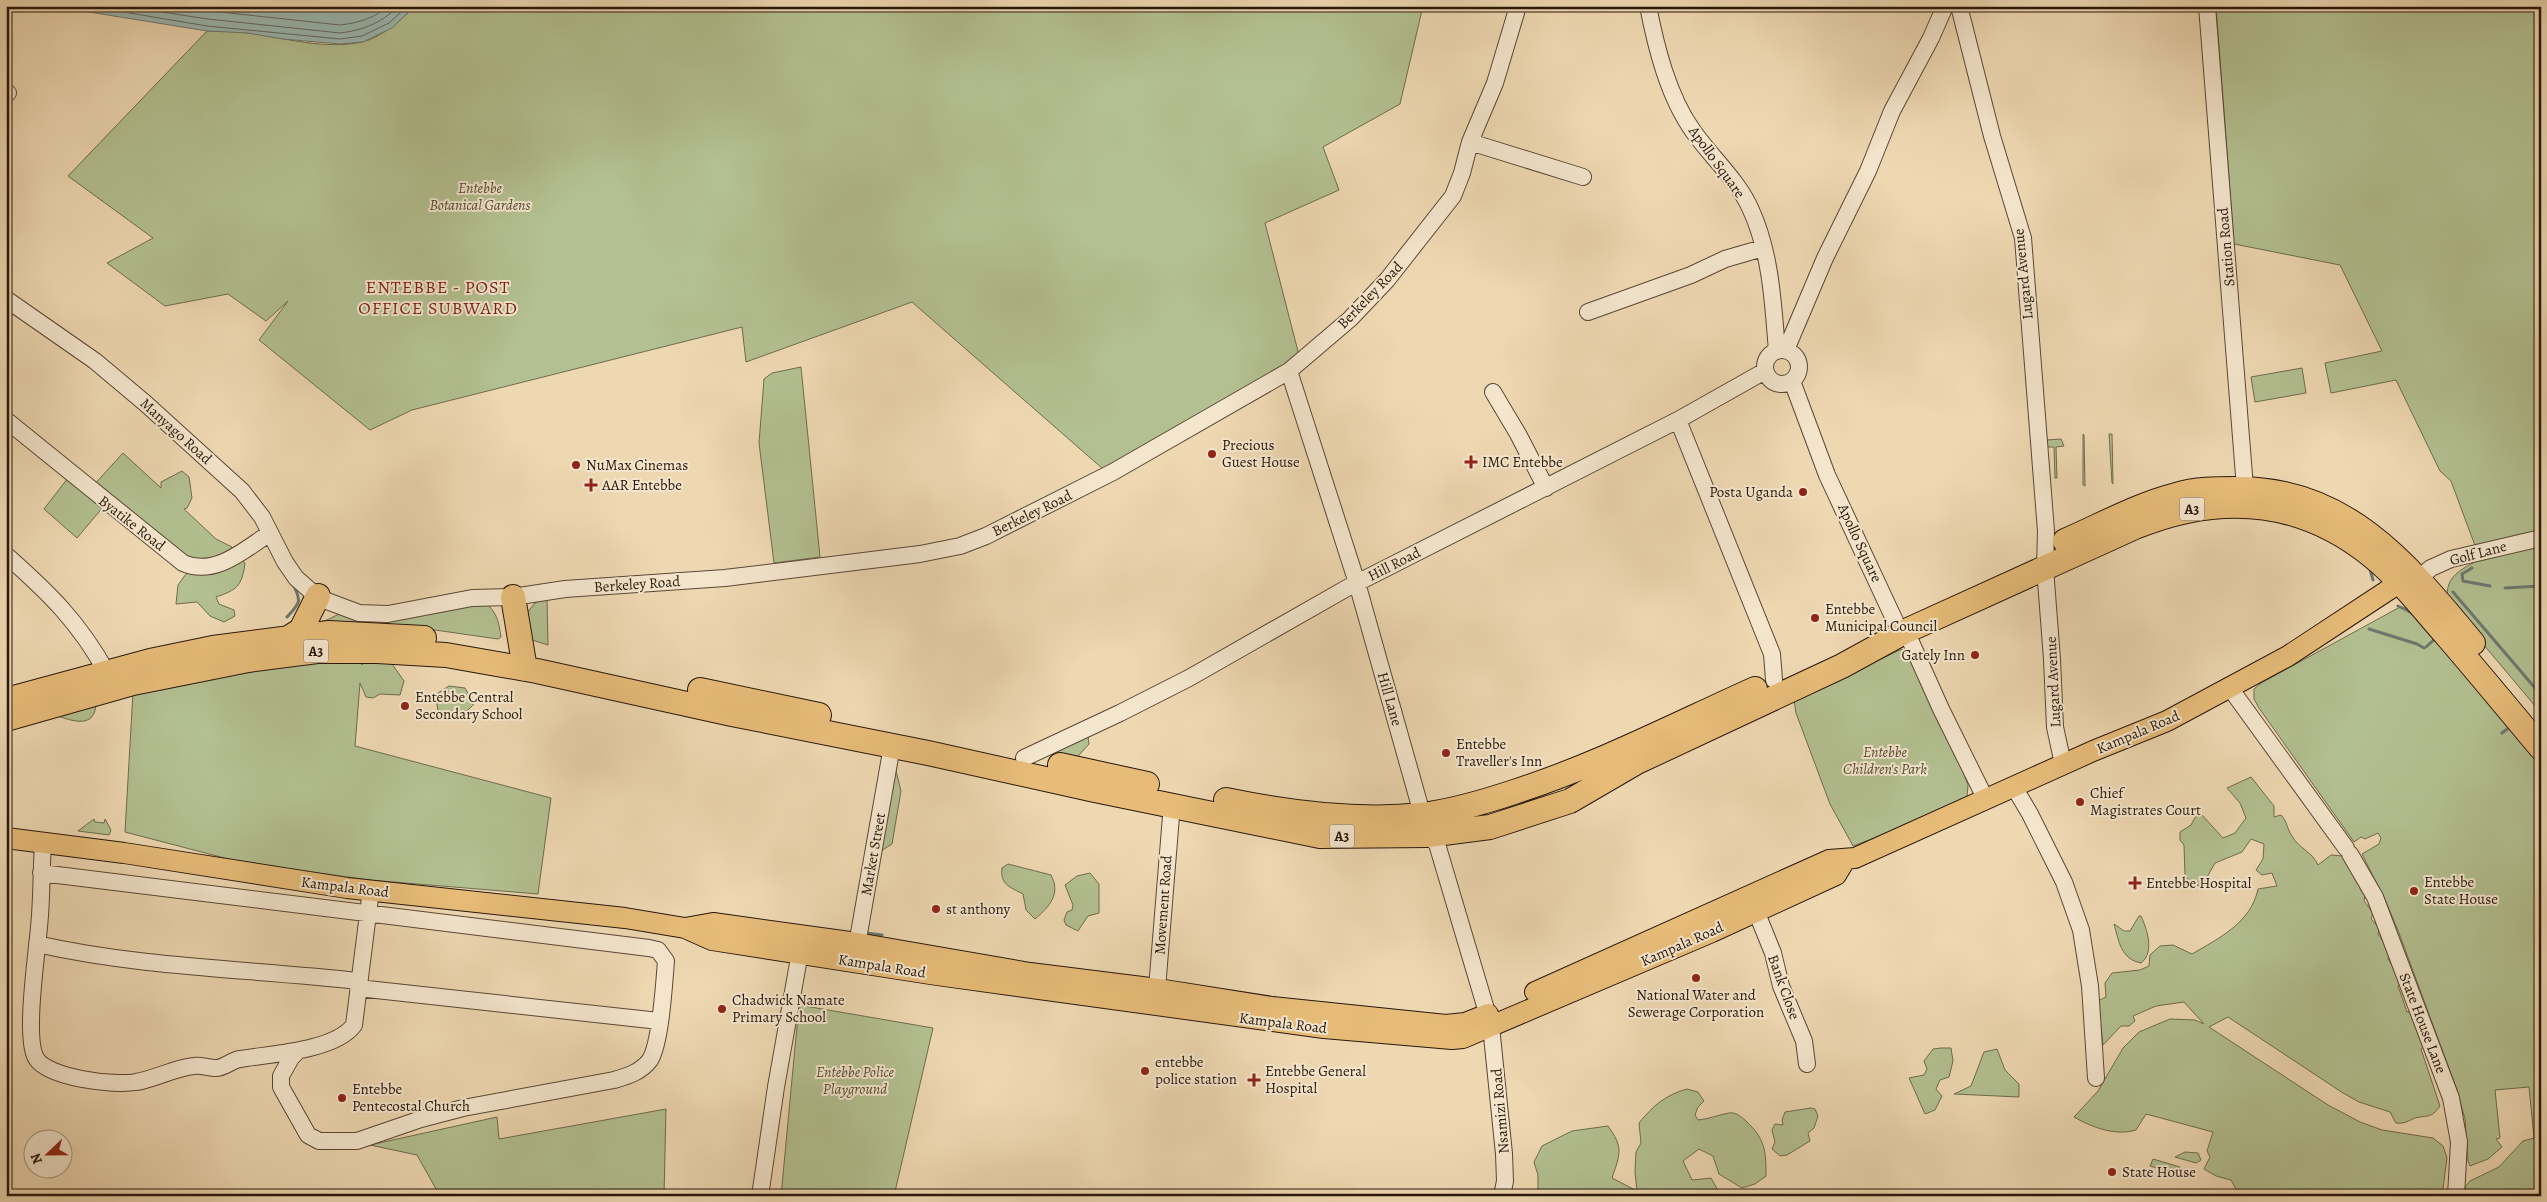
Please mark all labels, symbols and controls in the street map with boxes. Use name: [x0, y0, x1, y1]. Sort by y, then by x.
street label: Apollo Square: [1684, 121, 1750, 202]
park label: Entebbe Botanical Gardens: [429, 178, 531, 215]
street label: Station Road: [2213, 206, 2239, 287]
street label: Lugard Avenue: [2008, 227, 2038, 320]
street label: Berkeley Road: [1333, 256, 1408, 333]
district label: ENTEBBE - POST OFFICE SUBWARD: [358, 275, 518, 320]
street label: Manyago Road: [136, 393, 217, 469]
place label: Precious Guest House: [1222, 435, 1300, 472]
marker: Precious Guest House: [1206, 448, 1218, 460]
place label: IMC Entebbe: [1482, 452, 1563, 472]
place label: NuMax Cinemas: [586, 455, 688, 475]
marker: IMC Entebbe: [1464, 455, 1478, 469]
marker: NuMax Cinemas: [570, 459, 582, 471]
place label: AAR Entebbe: [601, 475, 682, 495]
marker: AAR Entebbe: [584, 478, 598, 492]
place label: Posta Uganda: [1709, 482, 1793, 502]
street label: Berkeley Road: [989, 485, 1076, 541]
marker: Posta Uganda: [1797, 486, 1809, 498]
street label: Byatike Road: [95, 491, 170, 556]
road number: A3: [2180, 498, 2204, 520]
street label: Apollo Square: [1833, 500, 1887, 586]
street label: Golf Lane: [2447, 536, 2509, 570]
street label: Hill Road: [1364, 542, 1425, 586]
street label: Berkeley Road: [593, 571, 682, 597]
place label: Entebbe Municipal Council: [1825, 599, 1938, 636]
marker: Entebbe Municipal Council: [1809, 612, 1821, 624]
street label: Lugard Avenue: [2041, 636, 2065, 728]
road number: A3: [304, 640, 328, 662]
place label: Gately Inn: [1901, 645, 1965, 665]
marker: Gately Inn: [1969, 649, 1981, 661]
street label: Hill Lane: [1373, 670, 1407, 729]
place label: Entebbe Central Secondary School: [415, 687, 523, 724]
marker: Entebbe Central Secondary School: [399, 700, 411, 712]
street label: Kampala Road: [2093, 705, 2184, 758]
place label: Entebbe Traveller's Inn: [1456, 734, 1542, 771]
park label: Entebbe Children's Park: [1843, 742, 1927, 779]
marker: Entebbe Traveller's Inn: [1440, 747, 1452, 759]
place label: Chief Magistrates Court: [2090, 783, 2201, 820]
marker: Chief Magistrates Court: [2074, 796, 2086, 808]
street label: Market Street: [856, 811, 890, 897]
road number: A3: [1330, 824, 1354, 848]
street label: Movement Road: [1150, 854, 1177, 955]
street label: Kampala Road: [300, 872, 391, 902]
place label: Entebbe State House: [2424, 872, 2498, 909]
place label: Entebbe Hospital: [2146, 873, 2252, 893]
marker: Entebbe Hospital: [2128, 876, 2142, 890]
marker: Entebbe State House: [2408, 885, 2420, 897]
place label: st anthony: [946, 899, 1011, 919]
marker: st anthony: [930, 903, 942, 915]
street label: Kampala Road: [1638, 916, 1727, 971]
street label: Kampala Road: [837, 949, 928, 983]
street label: Bank Close: [1763, 952, 1805, 1023]
street label: State House Lane: [2395, 970, 2451, 1076]
marker: National Water and Sewerage Corporation: [1690, 972, 1702, 984]
place label: National Water and Sewerage Corporation: [1628, 985, 1764, 1022]
place label: Chadwick Namate Primary School: [732, 990, 845, 1027]
marker: Chadwick Namate Primary School: [716, 1003, 728, 1015]
street label: Kampala Road: [1238, 1008, 1329, 1038]
place label: entebbe police station: [1155, 1052, 1237, 1089]
place label: Entebbe General Hospital: [1265, 1061, 1366, 1098]
park label: Entebbe Police Playground: [816, 1062, 895, 1099]
marker: entebbe police station: [1139, 1065, 1151, 1077]
street label: Nsamizi Road: [1486, 1067, 1514, 1154]
marker: Entebbe General Hospital: [1247, 1073, 1261, 1087]
place label: Entebbe Pentecostal Church: [352, 1079, 470, 1116]
marker: Entebbe Pentecostal Church: [336, 1092, 348, 1104]
north arrow: [22, 1130, 72, 1180]
text: N: [26, 1150, 47, 1167]
place label: State House: [2122, 1162, 2196, 1182]
marker: State House: [2106, 1166, 2118, 1178]

